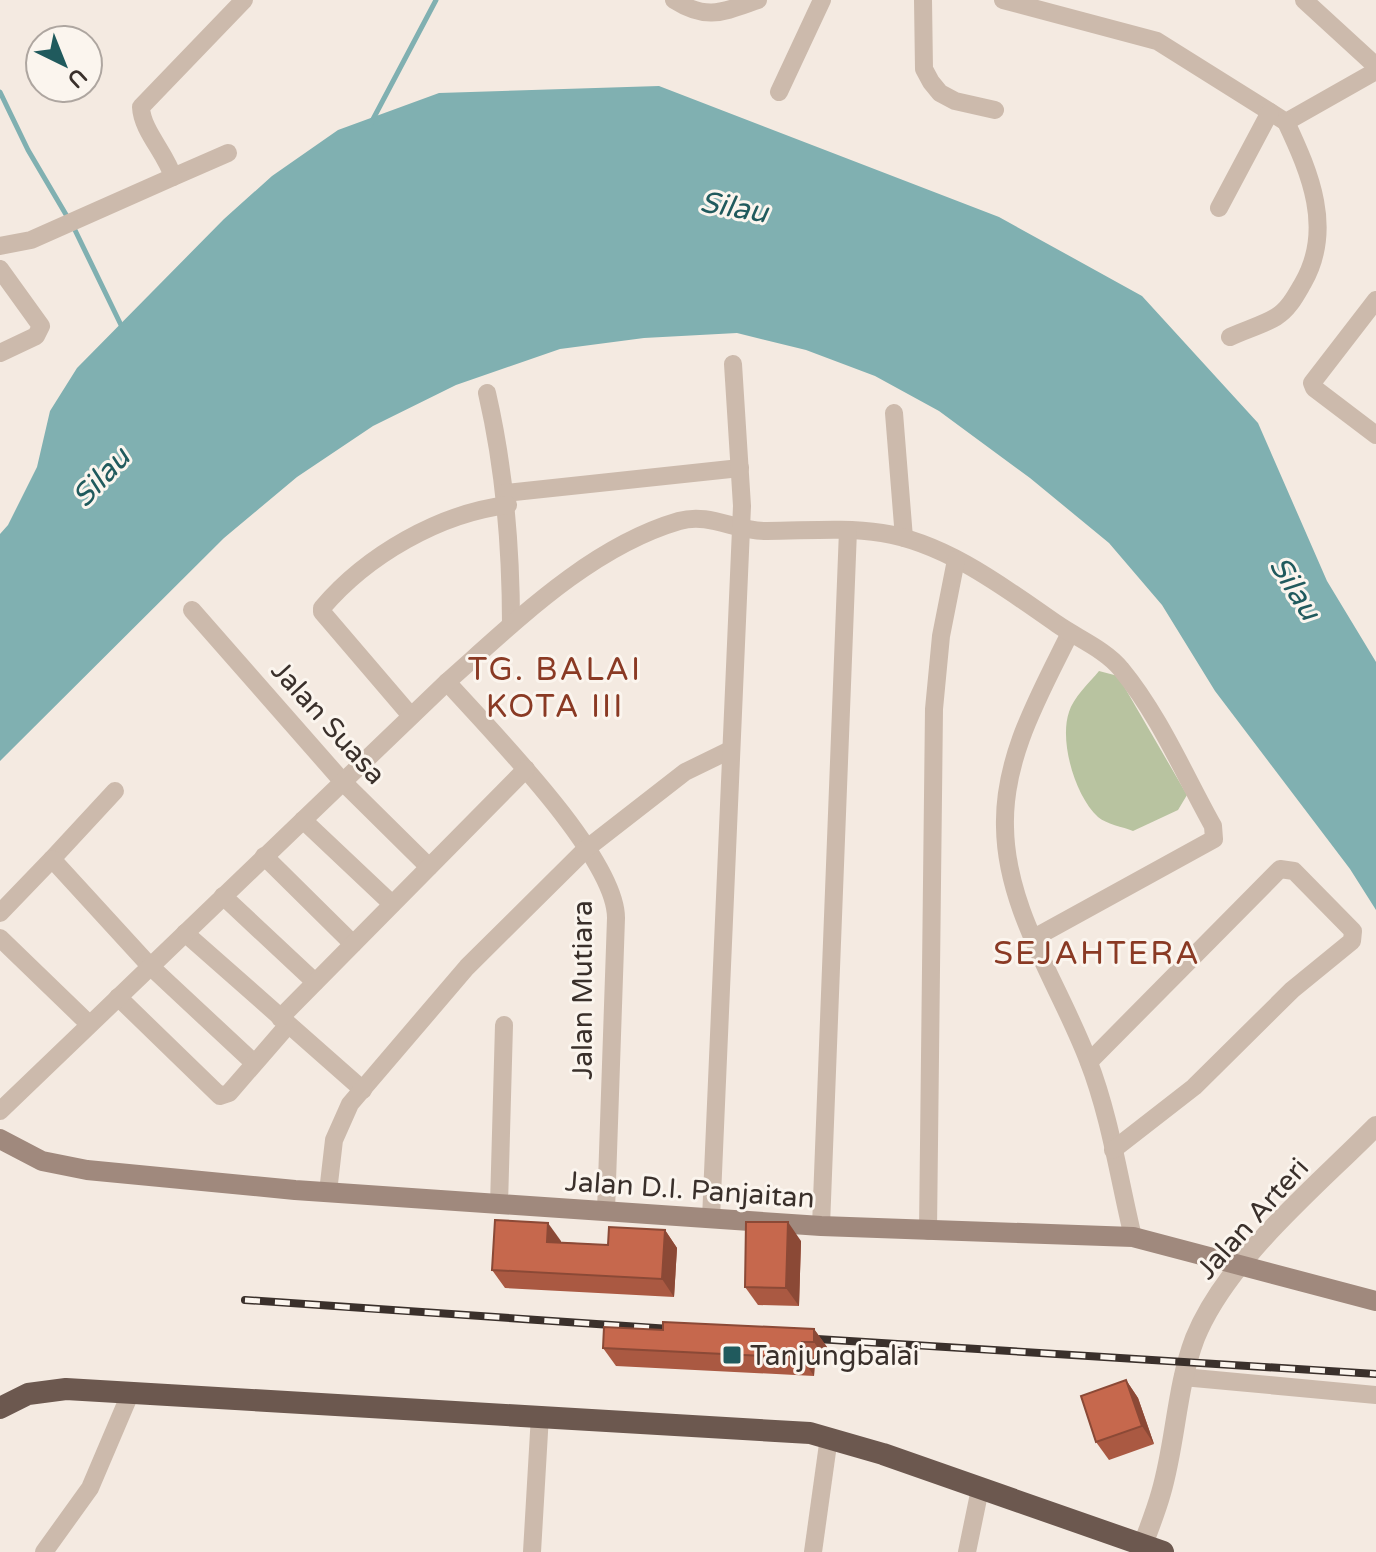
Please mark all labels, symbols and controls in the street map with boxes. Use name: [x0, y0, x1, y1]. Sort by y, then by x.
north arrow: [24, 24, 104, 104]
text: U: [62, 63, 92, 93]
water label: Silau: [697, 183, 772, 232]
water label: Silau: [65, 439, 139, 515]
water label: Silau: [1261, 550, 1329, 628]
district label: TG. BALAI KOTA III: [468, 651, 642, 726]
street label: Jalan Suasa: [264, 654, 393, 792]
street label: Jalan Mutiara: [566, 900, 600, 1080]
district label: SEJAHTERA: [993, 935, 1201, 973]
street label: Jalan Arteri: [1189, 1151, 1316, 1286]
street label: Jalan D.I. Panjaitan: [564, 1164, 816, 1216]
place label: Tanjungbalai: [750, 1339, 920, 1373]
marker: Tanjungbalai: [721, 1344, 743, 1366]

